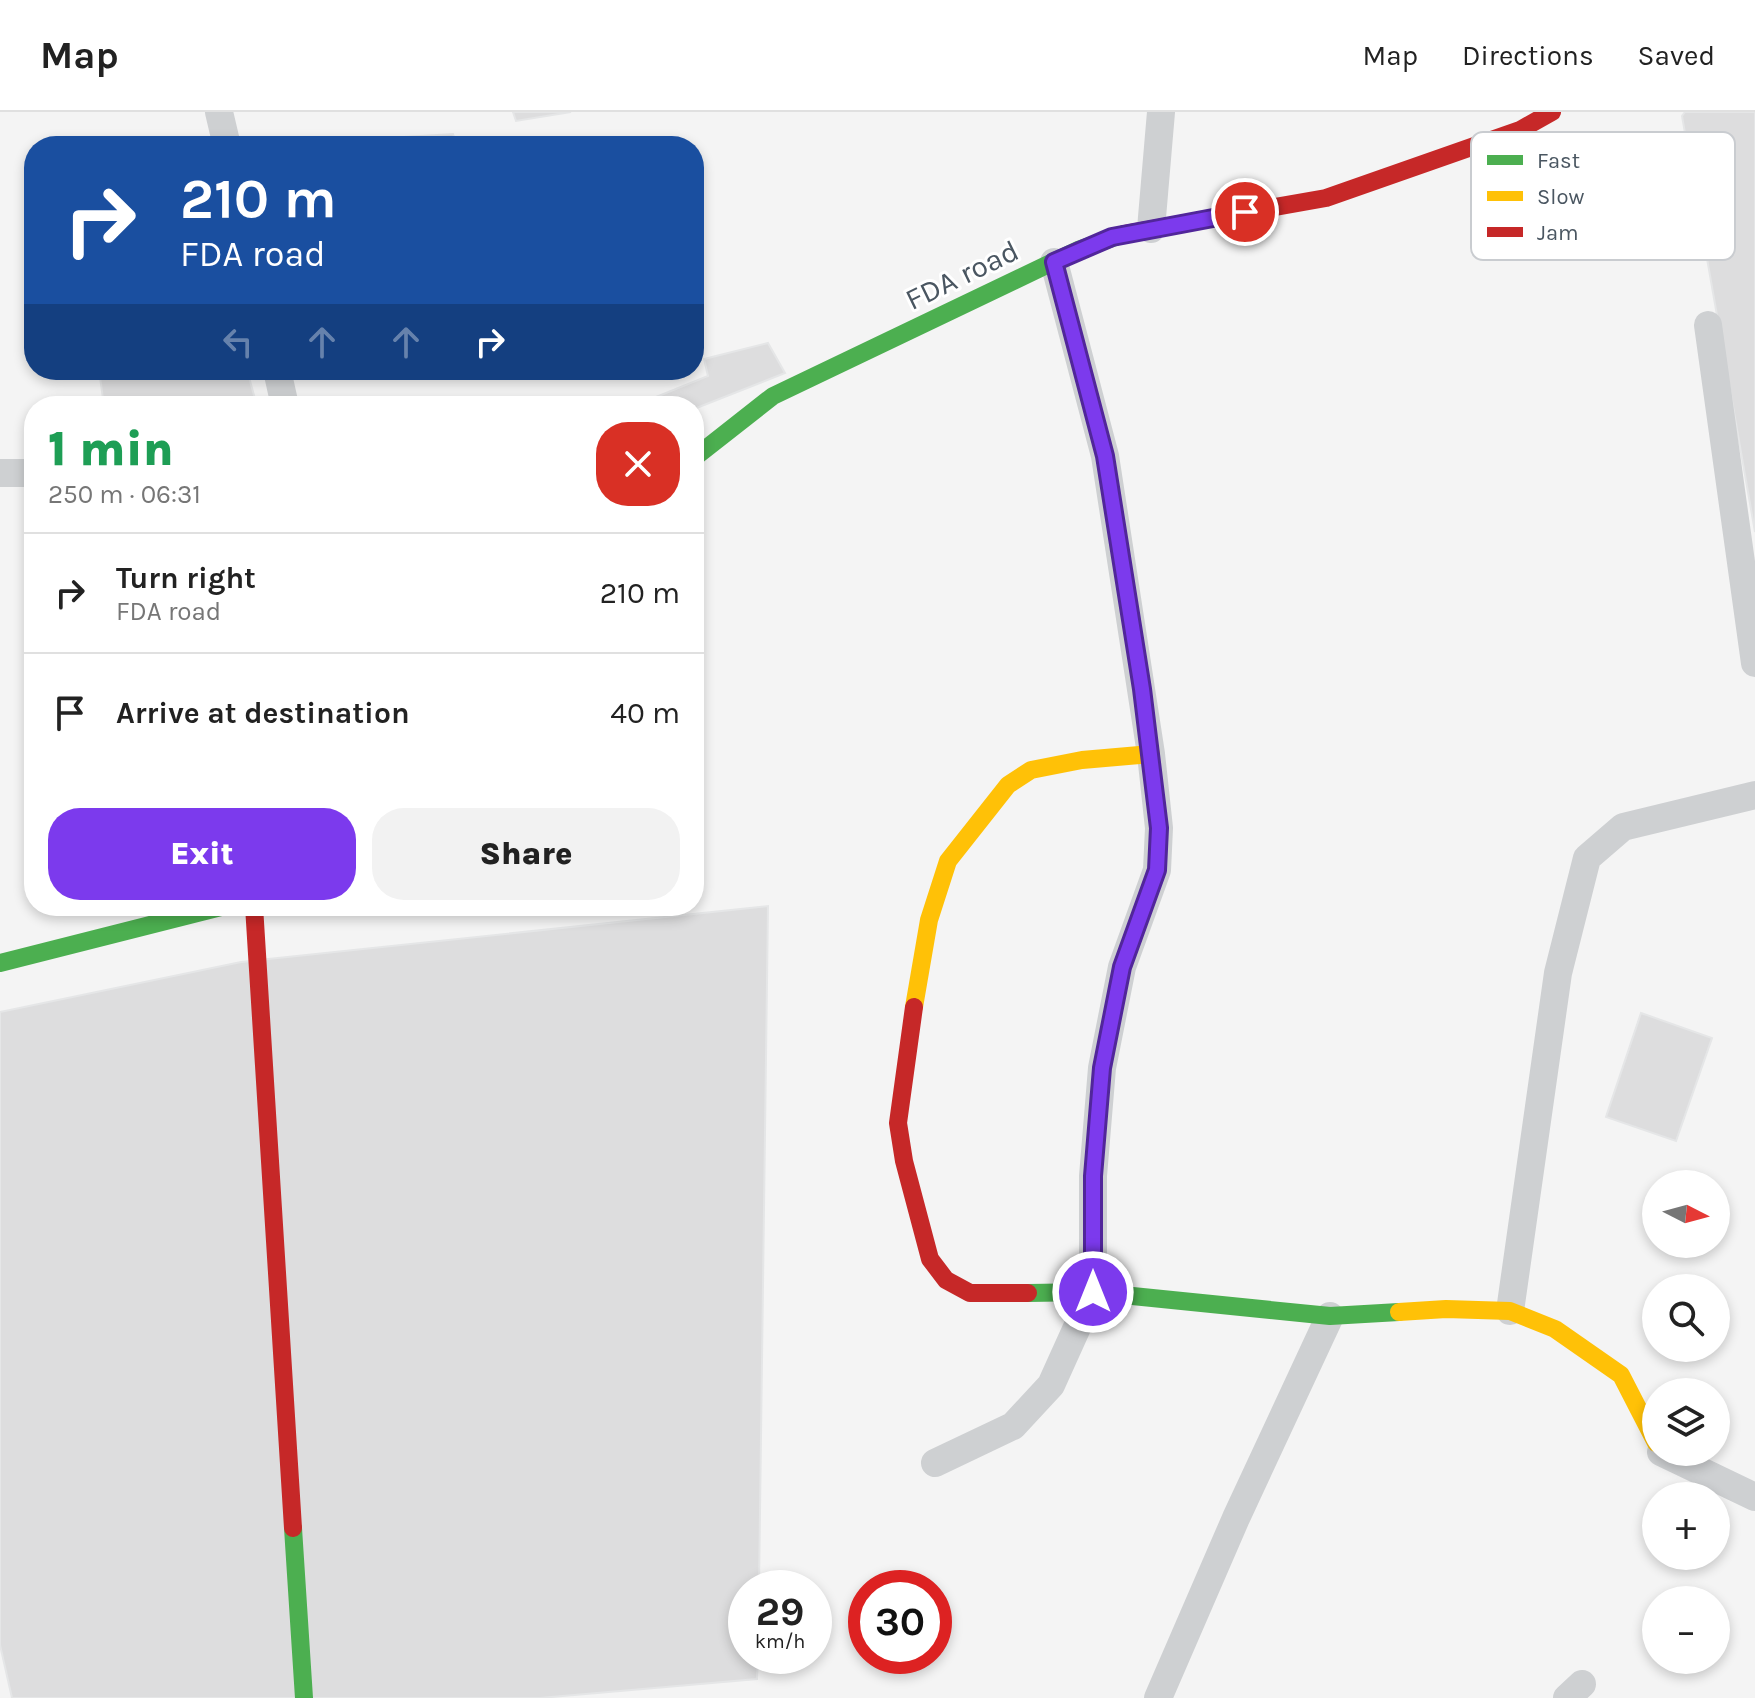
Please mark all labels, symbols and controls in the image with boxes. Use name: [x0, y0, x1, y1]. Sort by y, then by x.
text: Map: [40, 33, 119, 78]
text: Map: [1363, 39, 1418, 72]
text: Directions: [1462, 39, 1594, 72]
text: Saved: [1638, 39, 1715, 72]
legend: [1471, 132, 1735, 260]
text: Fast: [1537, 148, 1580, 174]
text: 210 m: [180, 166, 337, 231]
icon: right: [48, 168, 152, 272]
pin: [1211, 178, 1279, 246]
text: Slow: [1537, 184, 1584, 210]
icon: arrive: [1223, 190, 1267, 234]
text: Jam: [1537, 220, 1579, 246]
street label: FDA road: [900, 232, 1024, 318]
text: FDA road: [180, 233, 326, 275]
icon: left: [216, 320, 260, 364]
icon: ahead: [300, 320, 344, 364]
icon: ahead: [384, 320, 428, 364]
icon: right: [468, 320, 512, 364]
text: 1 min: [48, 421, 174, 477]
button: close: [596, 422, 680, 506]
text: 250 m · 06:31: [48, 479, 201, 510]
text: Turn right: [116, 560, 256, 596]
icon: right: [48, 571, 92, 615]
text: 210 m: [600, 575, 680, 611]
text: FDA road: [116, 596, 221, 627]
icon: arrive: [48, 691, 92, 735]
text: Arrive at destination: [116, 695, 410, 731]
text: 40 m: [610, 695, 680, 731]
button: Exit: [48, 808, 356, 900]
button: Share: [372, 808, 680, 900]
north arrow: [1642, 1170, 1730, 1258]
map controls: [1642, 1170, 1730, 1674]
position arrow: [1051, 1250, 1135, 1334]
button: search: [1642, 1274, 1730, 1362]
button: layers: [1642, 1378, 1730, 1466]
button: +: [1642, 1482, 1730, 1570]
speed limit sign: 30: [848, 1570, 952, 1674]
button: −: [1642, 1586, 1730, 1674]
text: 29: [756, 1588, 804, 1635]
text: km/h: [755, 1630, 805, 1653]

